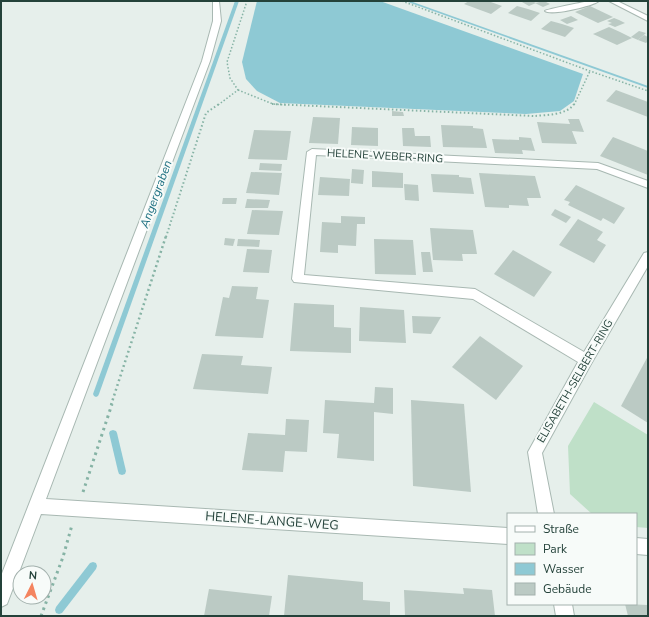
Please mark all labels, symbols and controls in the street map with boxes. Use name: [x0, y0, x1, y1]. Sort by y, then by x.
street label: HELENE-WEBER-RING: [326, 145, 444, 167]
water label: Angergraben: [136, 158, 176, 231]
street label: ELISABETH-SELBERT-RING: [533, 316, 617, 446]
street label: HELENE-LANGE-WEG: [205, 507, 339, 535]
legend: [507, 513, 637, 605]
text: Straße: [543, 521, 579, 537]
text: Park: [543, 541, 568, 557]
text: Wasser: [543, 561, 585, 577]
north arrow: [12, 565, 52, 605]
text: N: [28, 568, 38, 583]
text: Gebäude: [543, 581, 592, 597]

